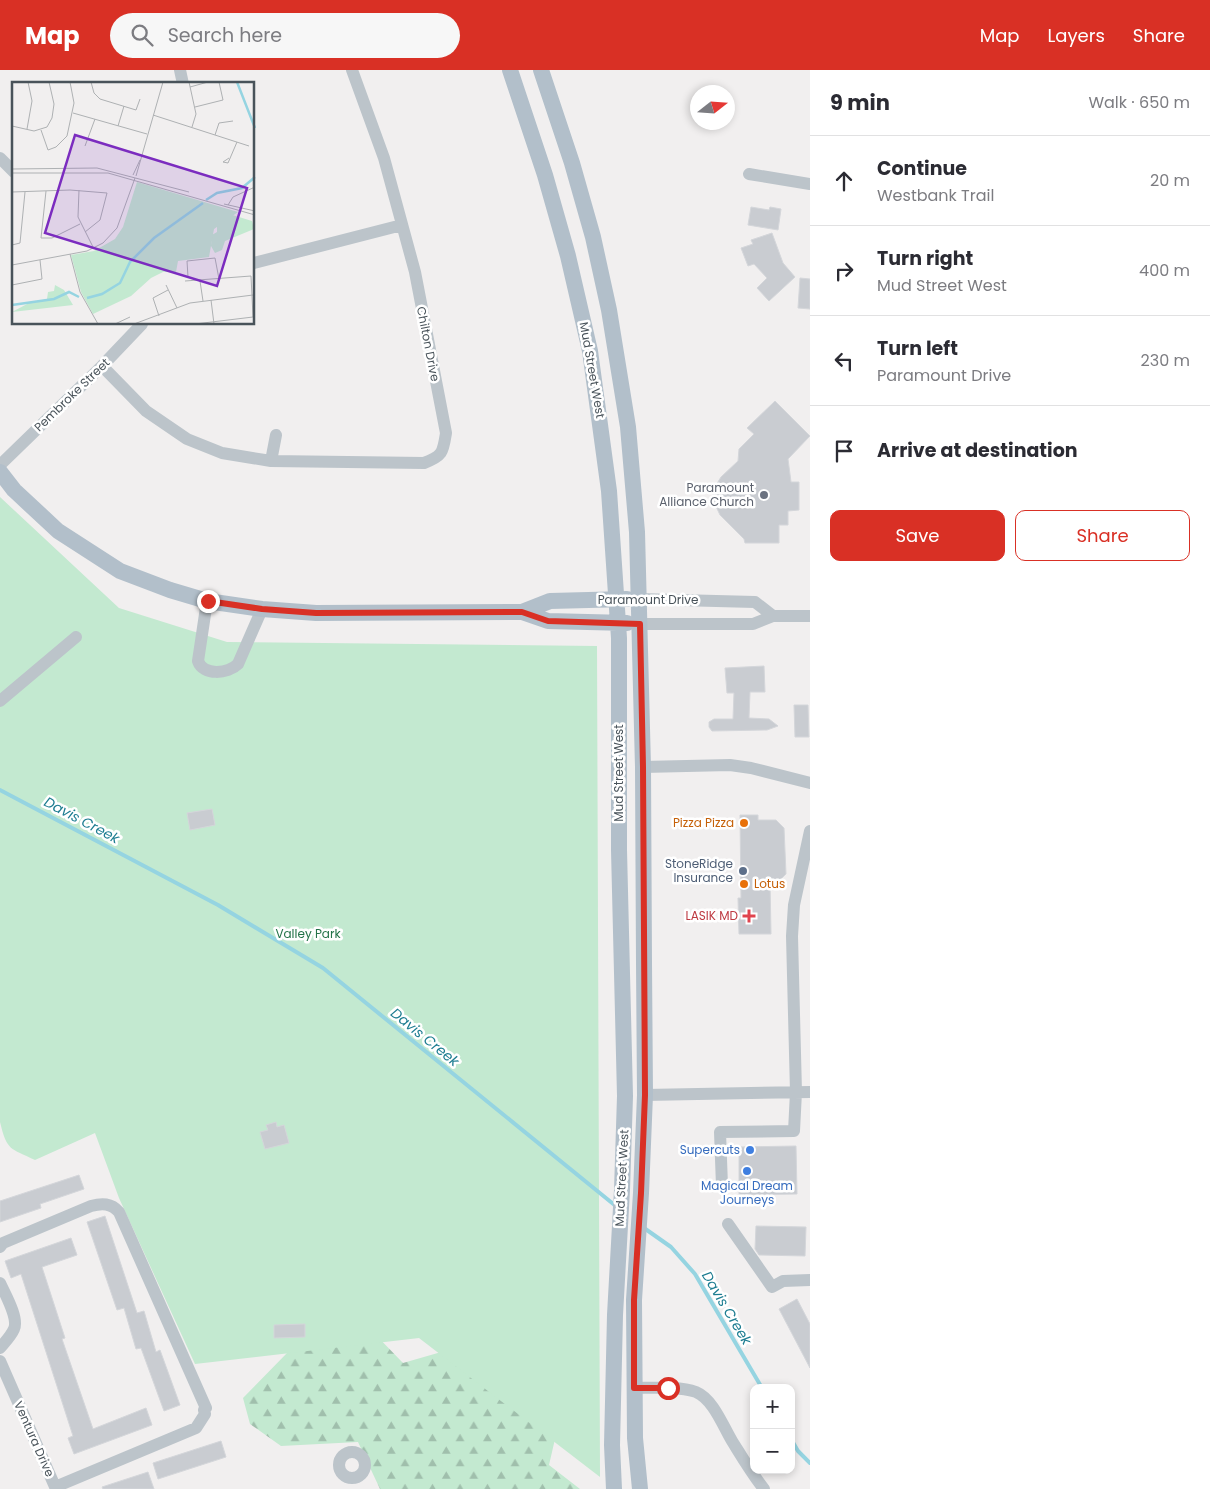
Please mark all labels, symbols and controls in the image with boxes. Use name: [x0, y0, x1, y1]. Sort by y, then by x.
search box: [110, 13, 460, 58]
text: Map: [25, 19, 80, 52]
icon: search: [128, 21, 156, 49]
text: Search here: [168, 22, 282, 49]
text: Map: [980, 23, 1020, 48]
text: Layers: [1048, 23, 1105, 48]
text: Share: [1133, 23, 1185, 48]
inset map: [12, 82, 255, 325]
north arrow: [690, 85, 735, 130]
text: 9 min: [830, 88, 890, 117]
text: Walk · 650 m: [1088, 91, 1190, 114]
text: Continue: [877, 155, 967, 182]
icon: ahead: [830, 167, 858, 195]
text: 20 m: [1150, 169, 1190, 192]
text: Westbank Trail: [877, 184, 994, 207]
text: Turn right: [877, 245, 973, 272]
icon: right: [830, 257, 858, 285]
text: 400 m: [1139, 259, 1190, 282]
text: Mud Street West: [877, 274, 1007, 297]
street label: Chilton Drive: [413, 305, 444, 383]
street label: Mud Street West: [576, 320, 609, 419]
text: Turn left: [877, 335, 958, 362]
icon: left: [830, 347, 858, 375]
text: 230 m: [1141, 349, 1190, 372]
street label: Pembroke Street: [30, 354, 113, 435]
text: Paramount Drive: [877, 364, 1011, 387]
icon: arrive: [830, 437, 858, 465]
text: Arrive at destination: [877, 437, 1078, 464]
place label: Paramount Alliance Church: [659, 479, 754, 510]
marker: Paramount Alliance Church: [758, 489, 770, 501]
button: Save: [830, 510, 1005, 561]
button: Share: [1015, 510, 1190, 561]
route end: [197, 590, 220, 613]
street label: Paramount Drive: [598, 591, 698, 608]
street label: Mud Street West: [610, 724, 627, 822]
water label: Davis Creek: [41, 792, 124, 849]
place label: Pizza Pizza: [673, 814, 734, 831]
marker: Pizza Pizza: [738, 817, 750, 829]
place label: StoneRidge Insurance: [665, 855, 733, 886]
marker: StoneRidge Insurance: [737, 865, 749, 877]
place label: Lotus: [754, 875, 785, 892]
marker: Lotus: [738, 878, 750, 890]
place label: LASIK MD: [686, 907, 738, 924]
marker: LASIK MD: [742, 909, 756, 923]
park label: Valley Park: [275, 925, 341, 942]
water label: Davis Creek: [387, 1003, 464, 1071]
street label: Mud Street West: [610, 1129, 633, 1227]
place label: Supercuts: [680, 1141, 740, 1158]
marker: Supercuts: [744, 1144, 756, 1156]
marker: Magical Dream Journeys: [741, 1165, 753, 1177]
place label: Magical Dream Journeys: [701, 1177, 793, 1208]
water label: Davis Creek: [697, 1267, 757, 1349]
route start: [657, 1377, 680, 1400]
map controls: [750, 1384, 795, 1474]
button: +: [750, 1384, 795, 1429]
street label: Ventura Drive: [10, 1398, 59, 1479]
button: −: [750, 1429, 795, 1474]

